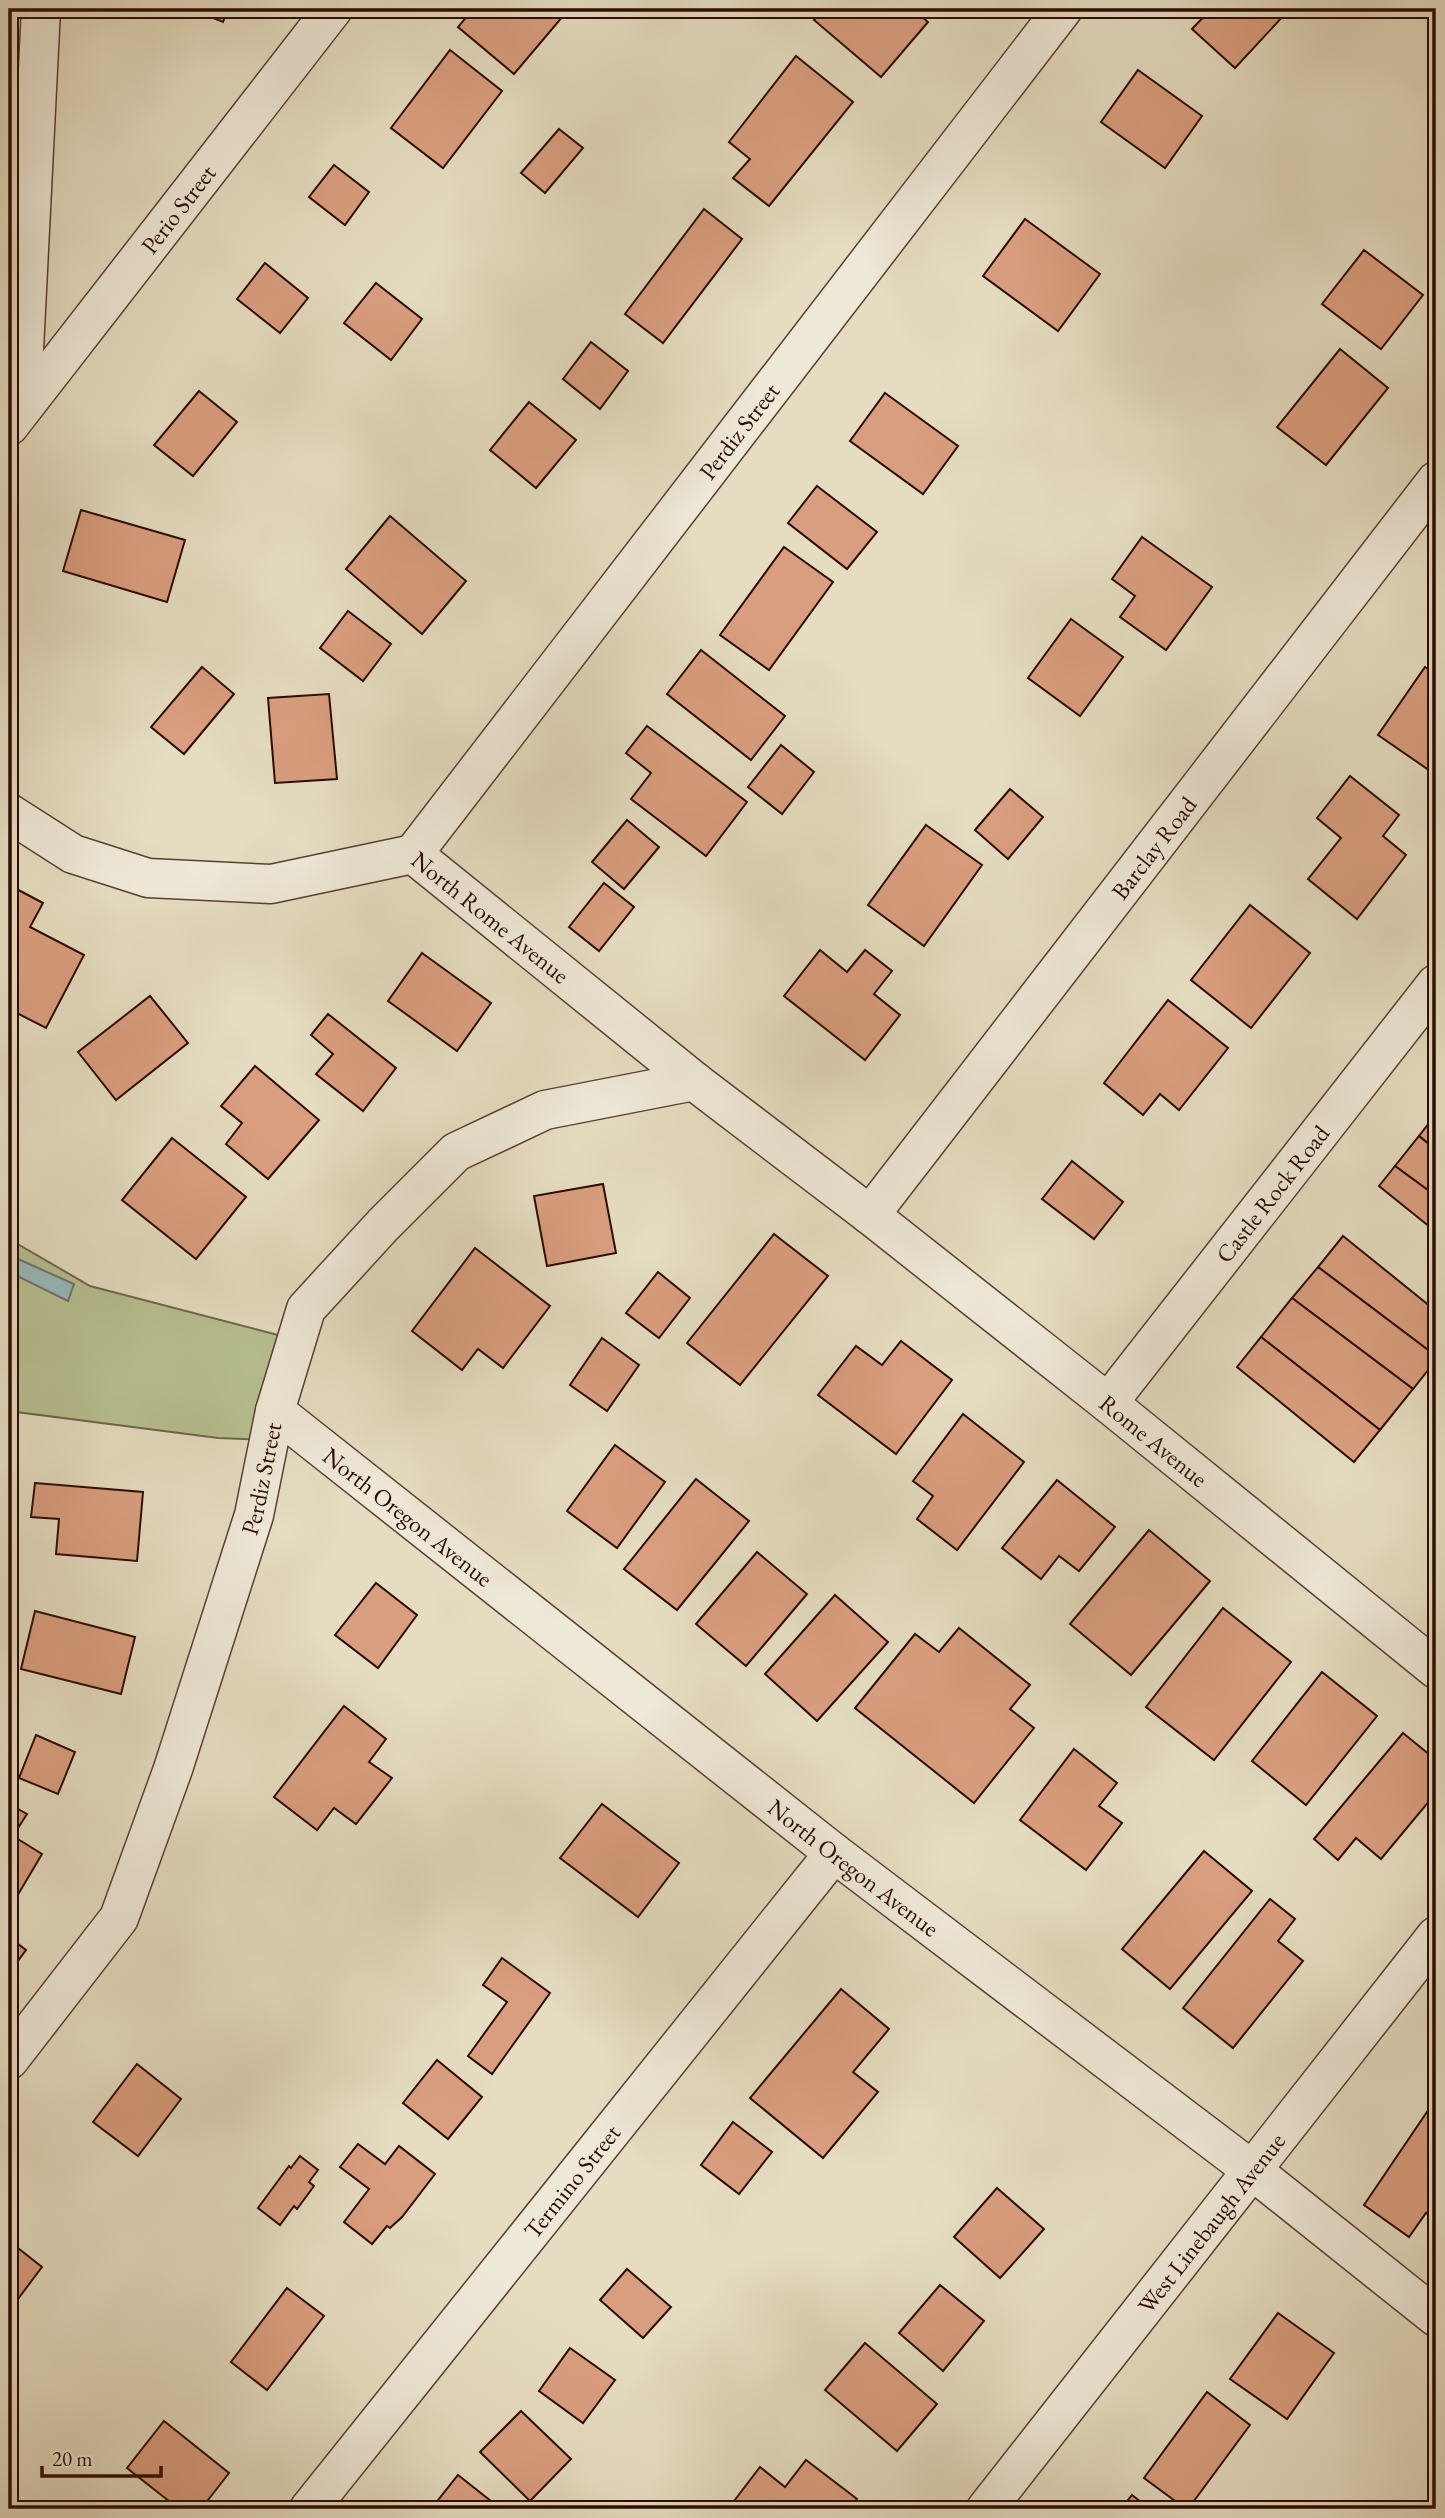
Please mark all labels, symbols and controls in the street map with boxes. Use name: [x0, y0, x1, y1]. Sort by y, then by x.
street label: Perio Street: [133, 158, 222, 260]
street label: Perdiz Street: [691, 376, 786, 485]
street label: Barclay Road: [1104, 789, 1203, 905]
street label: North Rome Avenue: [405, 844, 576, 990]
street label: Castle Rock Road: [1208, 1118, 1336, 1269]
street label: Rome Avenue: [1093, 1387, 1215, 1494]
street label: Perdiz Street: [233, 1419, 288, 1539]
street label: North Oregon Avenue: [317, 1440, 500, 1593]
street label: North Oregon Avenue: [762, 1791, 946, 1943]
street label: Termino Street: [516, 2117, 627, 2245]
street label: West Linebaugh Avenue: [1130, 2126, 1292, 2320]
scale bar: [42, 2434, 161, 2478]
text: 20 m: [52, 2445, 93, 2472]

